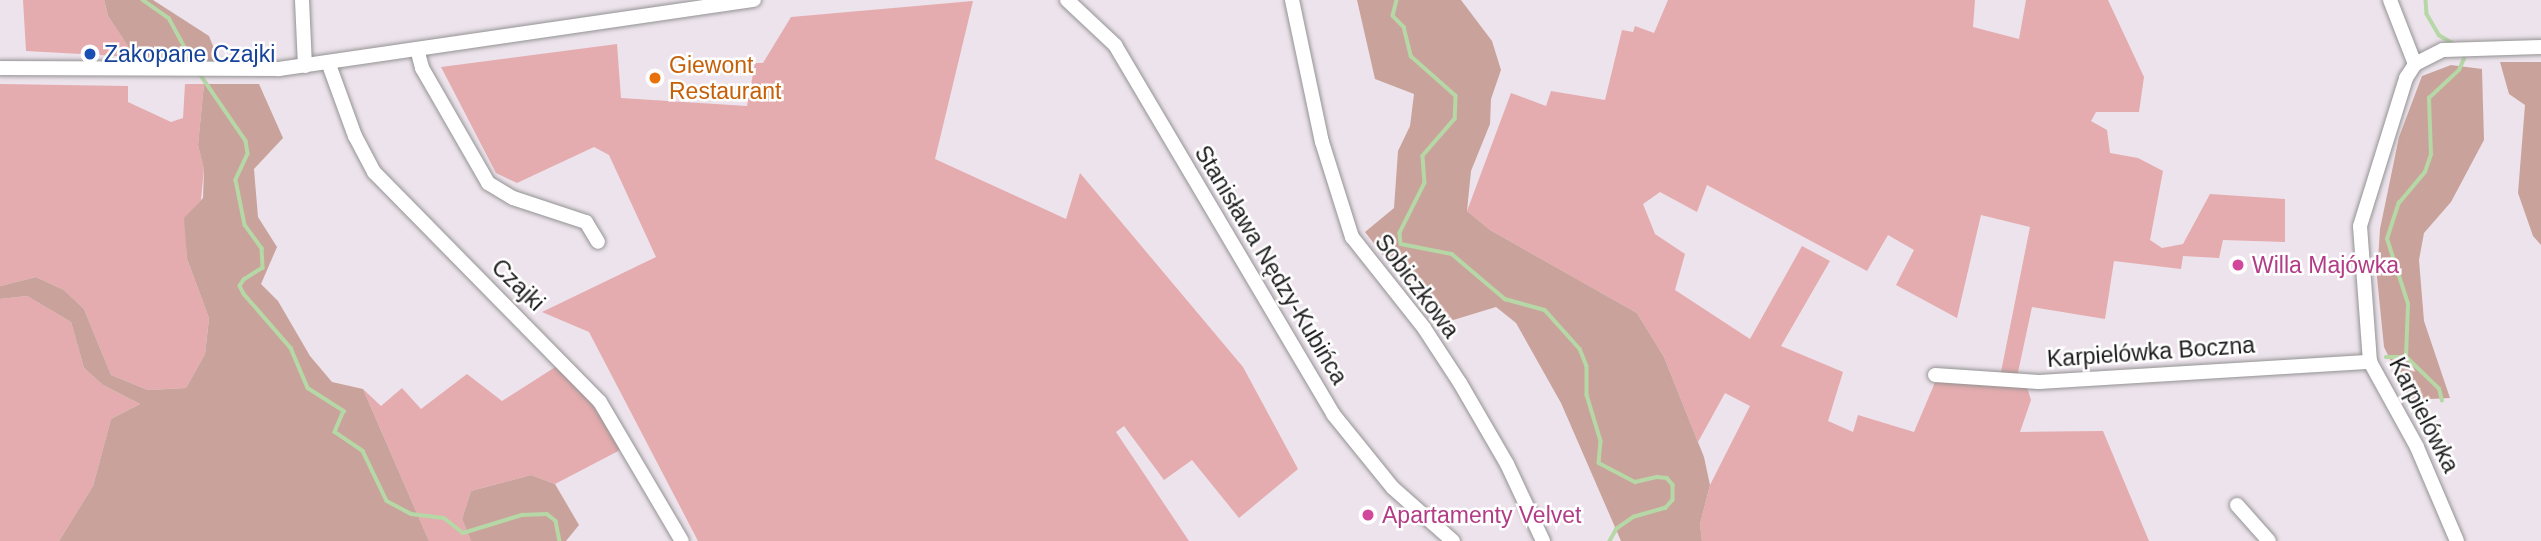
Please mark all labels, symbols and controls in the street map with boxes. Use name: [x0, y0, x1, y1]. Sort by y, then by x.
place label: Zakopane Czajki: [104, 40, 275, 68]
marker: Zakopane Czajki: [82, 46, 98, 62]
place label: Giewont Restaurant: [669, 51, 782, 105]
marker: Giewont Restaurant: [647, 70, 663, 86]
street label: Stanisława Nędzy-Kubińca: [1189, 141, 1353, 389]
street label: Sobiczkowa: [1369, 229, 1465, 343]
place label: Willa Majówka: [2252, 251, 2399, 279]
street label: Czajki: [486, 253, 550, 317]
marker: Willa Majówka: [2230, 257, 2246, 273]
street label: Karpielówka Boczna: [2046, 331, 2256, 373]
street label: Karpielówka: [2383, 353, 2465, 477]
place label: Apartamenty Velvet: [1382, 501, 1581, 529]
marker: Apartamenty Velvet: [1360, 507, 1376, 523]

